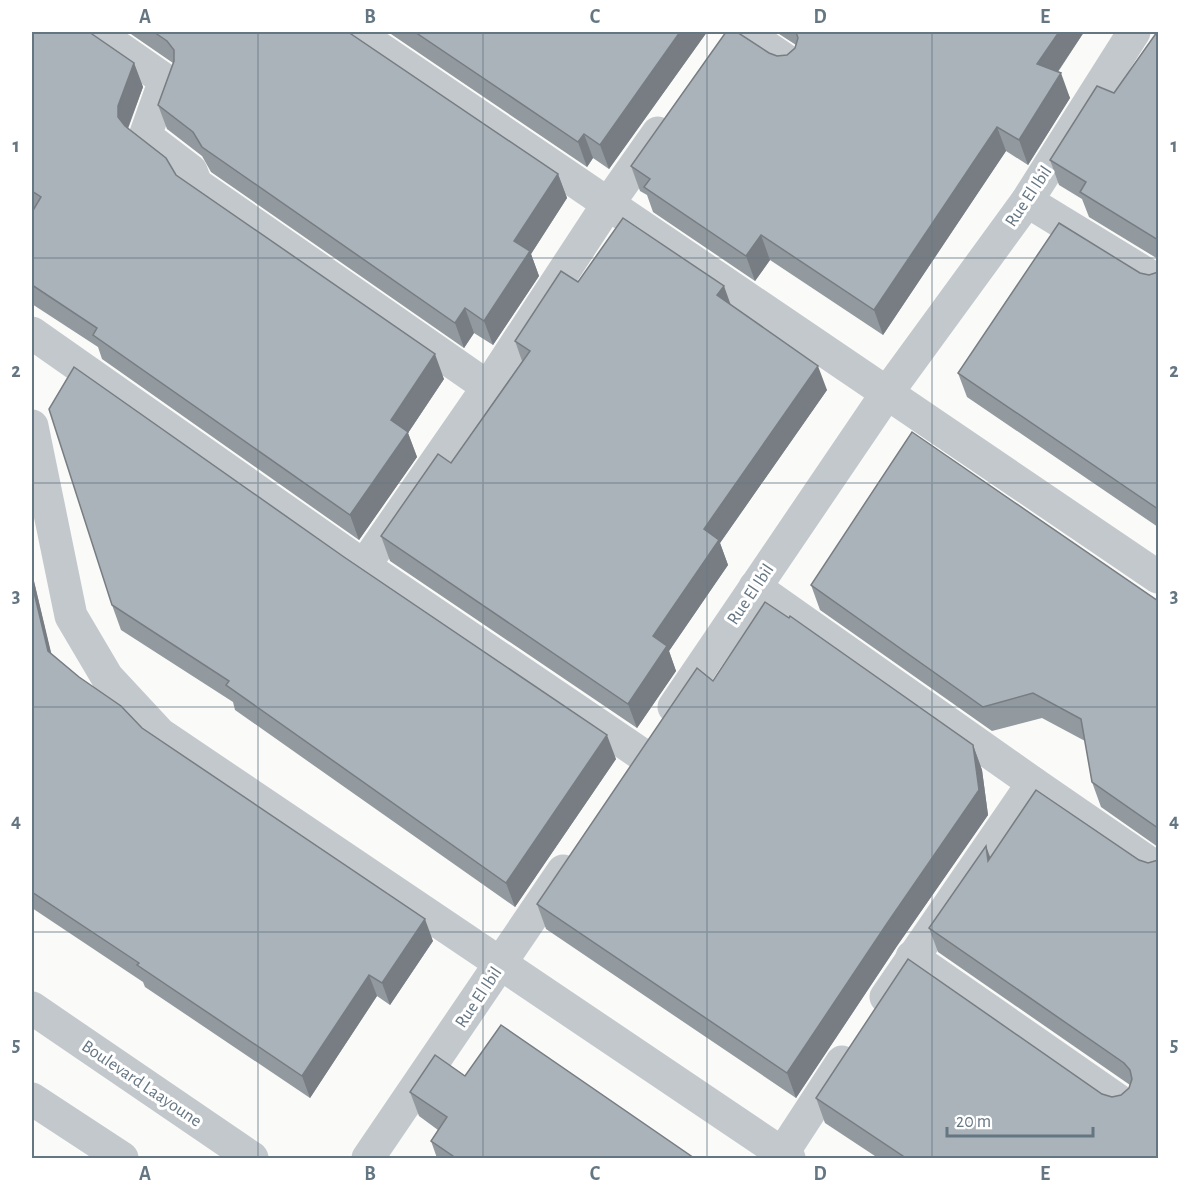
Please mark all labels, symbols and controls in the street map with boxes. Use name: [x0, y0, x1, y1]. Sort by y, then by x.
text: A: [139, 7, 151, 27]
text: B: [364, 7, 376, 27]
text: C: [590, 7, 601, 27]
text: D: [813, 7, 827, 27]
text: E: [1040, 7, 1050, 27]
text: 1: [12, 136, 20, 156]
text: 1: [1170, 136, 1178, 156]
street label: Rue El Ibil: [1002, 163, 1056, 230]
text: 2: [11, 361, 21, 381]
text: 2: [1169, 361, 1179, 381]
street label: Rue El Ibil: [724, 561, 778, 628]
text: 3: [12, 586, 20, 606]
text: 3: [1170, 586, 1178, 606]
text: 4: [11, 811, 21, 831]
text: 4: [1169, 811, 1179, 831]
street label: Rue El Ibil: [452, 964, 506, 1031]
text: 5: [12, 1035, 20, 1055]
text: 5: [1170, 1035, 1178, 1055]
street label: Boulevard Laayoune: [78, 1037, 205, 1131]
scale bar: [947, 1100, 1092, 1138]
text: 20 m: [956, 1113, 991, 1131]
text: A: [139, 1164, 151, 1184]
text: B: [364, 1164, 376, 1184]
text: C: [590, 1164, 601, 1184]
text: D: [813, 1164, 827, 1184]
text: E: [1040, 1164, 1050, 1184]

